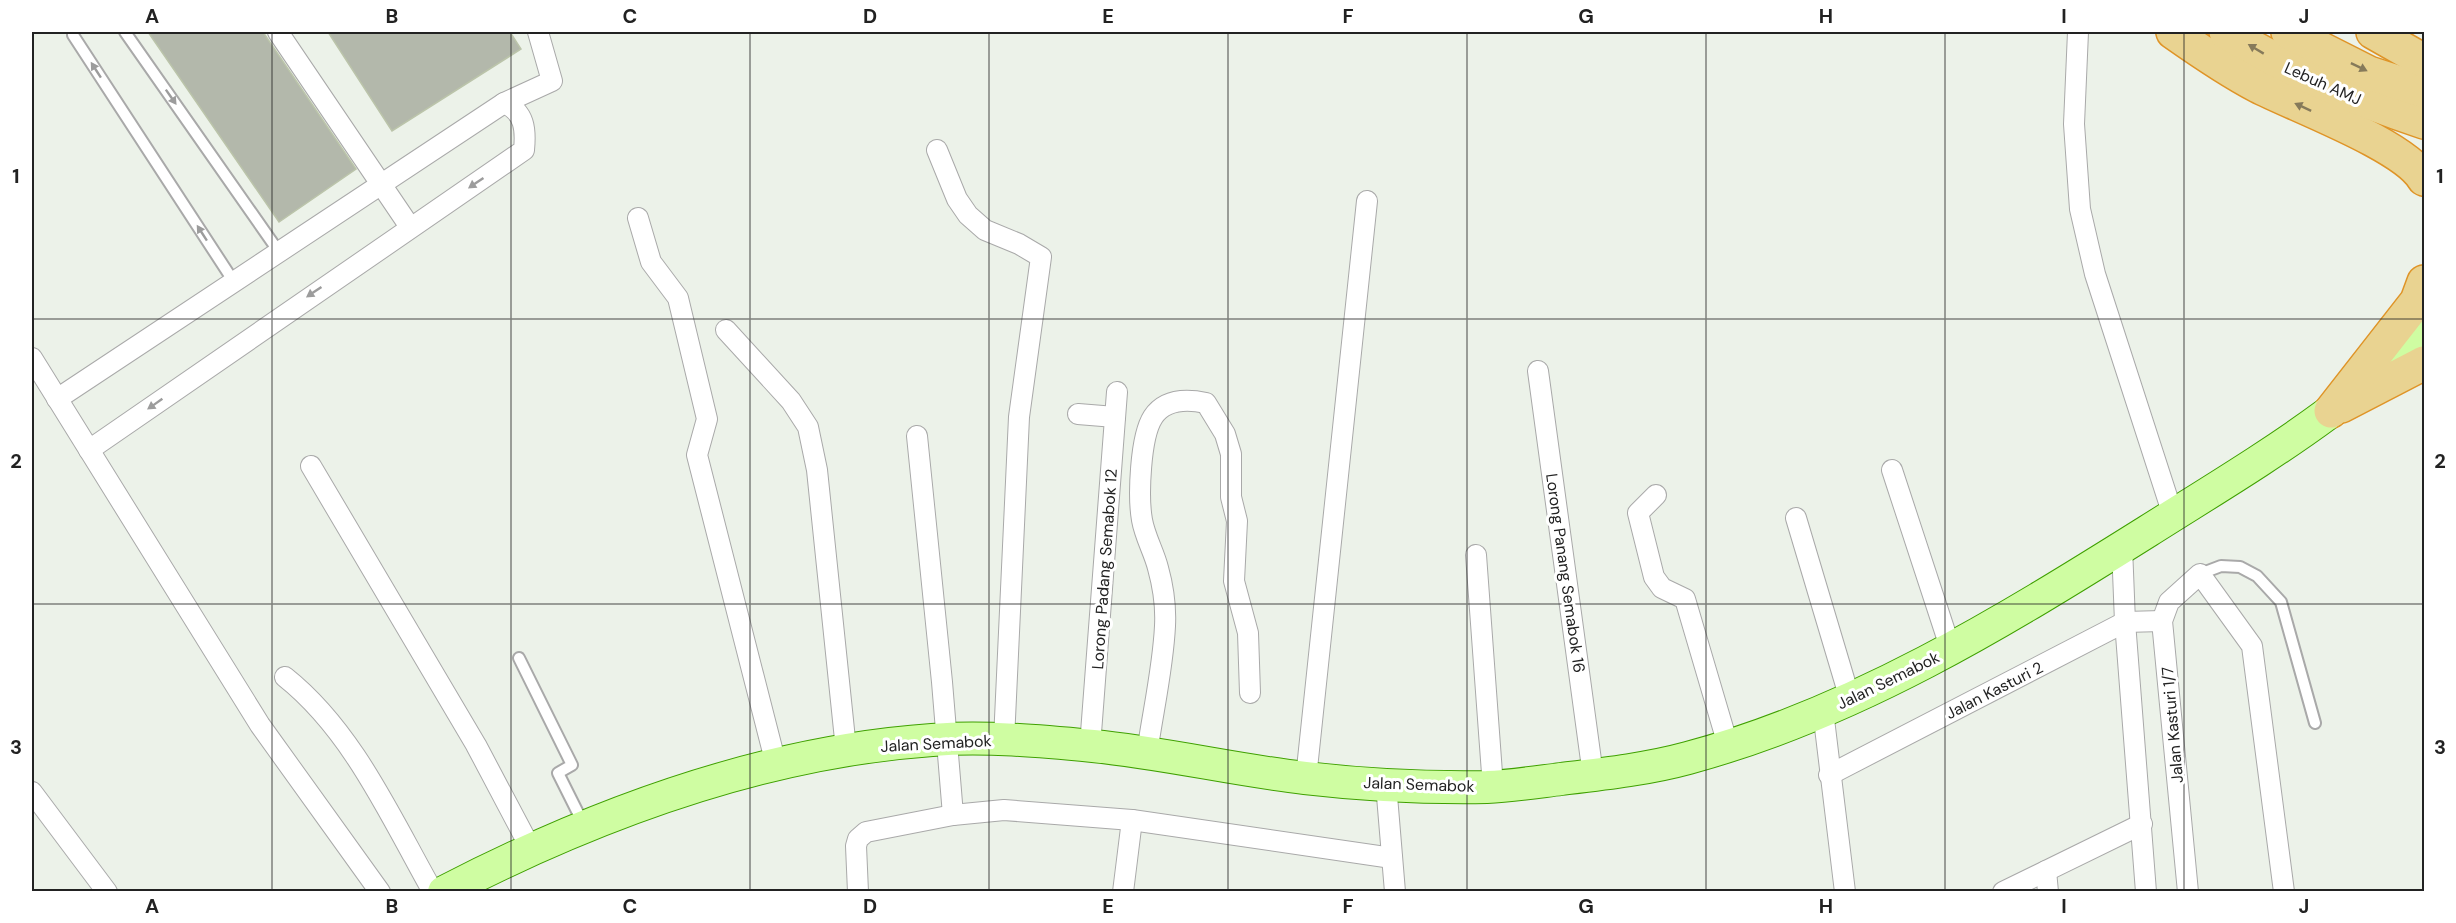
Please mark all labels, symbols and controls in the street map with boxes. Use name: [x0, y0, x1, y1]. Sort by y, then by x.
text: A: [145, 3, 159, 29]
text: B: [386, 3, 398, 29]
text: C: [623, 3, 637, 29]
text: D: [863, 3, 877, 29]
text: E: [1102, 3, 1114, 29]
text: F: [1342, 3, 1354, 29]
text: G: [1578, 3, 1594, 29]
text: H: [1819, 3, 1833, 29]
text: I: [2061, 3, 2067, 29]
text: J: [2299, 3, 2309, 29]
one-way arrow: [2248, 44, 2264, 55]
street label: Lebuh AMJ: [2281, 57, 2364, 110]
one-way arrow: [90, 62, 102, 78]
one-way arrow: [2350, 63, 2367, 72]
one-way arrow: [165, 88, 177, 104]
one-way arrow: [2294, 102, 2312, 112]
text: 1: [12, 163, 20, 189]
text: 1: [2436, 163, 2444, 189]
one-way arrow: [468, 177, 484, 189]
one-way arrow: [197, 225, 208, 241]
one-way arrow: [306, 287, 323, 298]
one-way arrow: [147, 398, 163, 410]
text: 2: [10, 448, 22, 474]
text: 2: [2434, 448, 2446, 474]
street label: Lorong Padang Semabok 12: [1087, 468, 1122, 670]
street label: Lorong Panang Semabok 16: [1541, 472, 1590, 674]
street label: Jalan Semabok: [1834, 647, 1943, 714]
street label: Jalan Kasturi 2: [1942, 657, 2046, 724]
street label: Jalan Kasturi 1/7: [2157, 666, 2188, 784]
street label: Jalan Semabok: [880, 730, 992, 757]
text: 3: [10, 734, 22, 760]
text: 3: [2434, 734, 2446, 760]
street label: Jalan Semabok: [1363, 772, 1475, 797]
text: A: [145, 893, 159, 919]
text: B: [386, 893, 398, 919]
text: C: [623, 893, 637, 919]
text: D: [863, 893, 877, 919]
text: E: [1102, 893, 1114, 919]
text: F: [1342, 893, 1354, 919]
text: G: [1578, 893, 1594, 919]
text: H: [1819, 893, 1833, 919]
text: I: [2061, 893, 2067, 919]
text: J: [2299, 893, 2309, 919]

